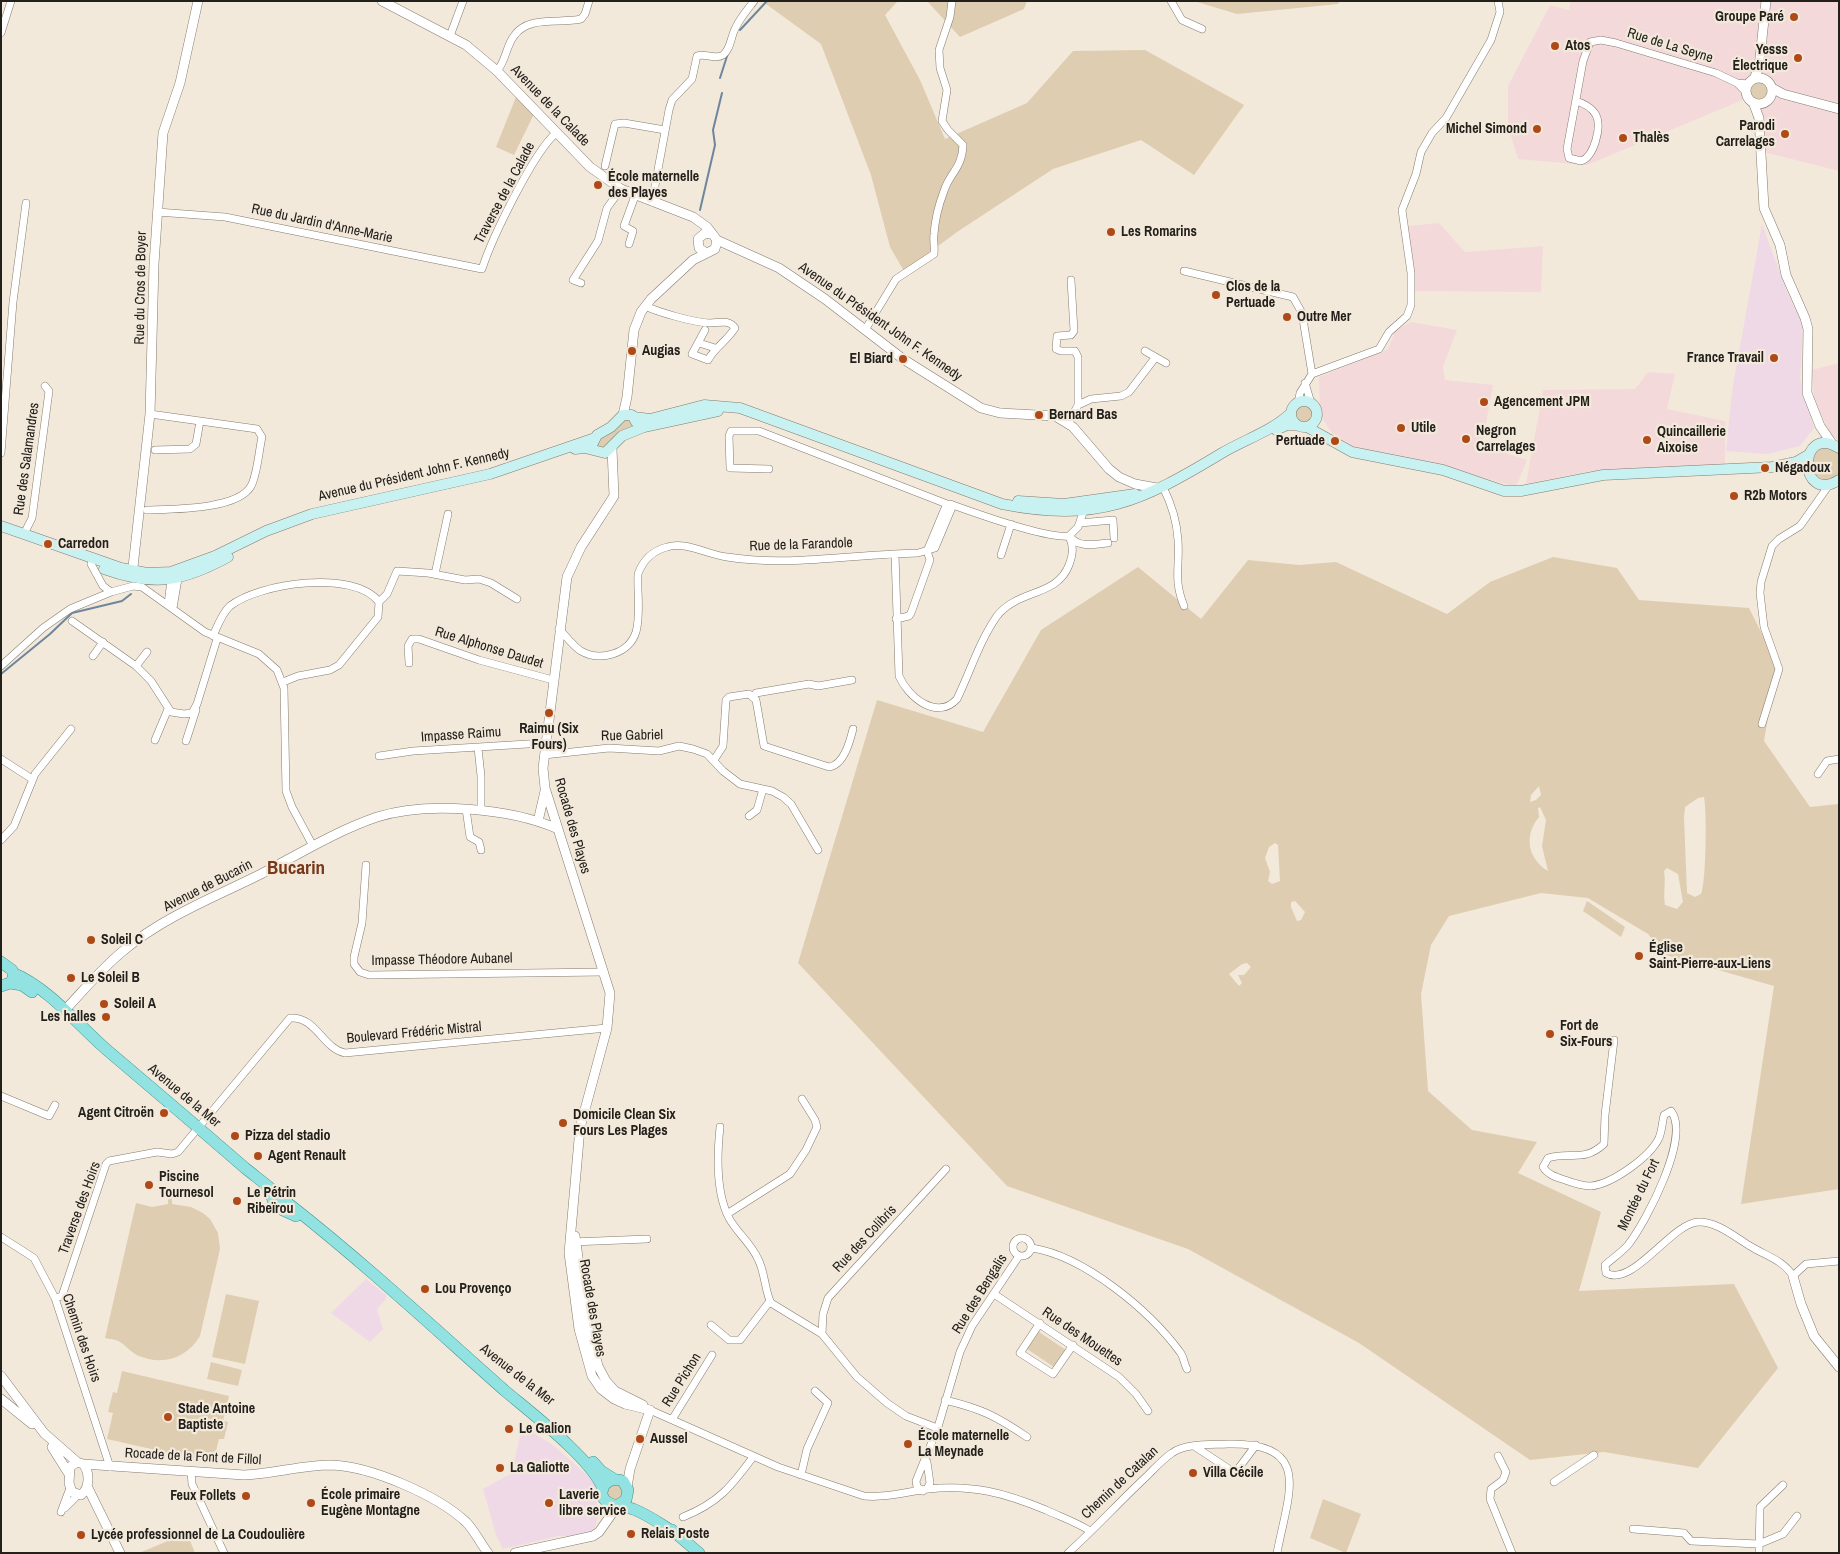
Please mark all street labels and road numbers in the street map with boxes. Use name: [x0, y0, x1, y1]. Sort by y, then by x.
street label: Rue de La Seyne: [1625, 25, 1715, 67]
street label: Avenue de la Calade: [507, 62, 593, 150]
street label: Traverse de la Calade: [471, 139, 539, 247]
street label: Rue du Jardin d'Anne-Marie: [250, 201, 394, 247]
street label: Rue du Cros de Boyer: [132, 231, 150, 345]
street label: Avenue du Président John F. Kennedy: [795, 259, 965, 385]
street label: Rue des Salamandres: [11, 402, 43, 516]
street label: Avenue du Président John F. Kennedy: [317, 445, 511, 505]
street label: Rue de la Farandole: [749, 535, 853, 555]
street label: Rue Alphonse Daudet: [433, 624, 545, 672]
street label: Impasse Raimu: [420, 724, 502, 746]
street label: Rue Gabriel: [601, 727, 663, 745]
street label: Rocade des Playes: [550, 776, 594, 876]
street label: Avenue de Bucarin: [161, 856, 255, 916]
street label: Impasse Théodore Aubanel: [371, 950, 513, 970]
street label: Boulevard Frédéric Mistral: [346, 1019, 482, 1047]
street label: Avenue de la Mer: [144, 1061, 224, 1131]
street label: Montée du Fort: [1615, 1157, 1663, 1233]
street label: Traverse des Hoirs: [55, 1159, 105, 1257]
street label: Rue des Colibris: [830, 1202, 900, 1276]
street label: Rue des Bengalis: [949, 1251, 1011, 1337]
street label: Rocade des Playes: [575, 1258, 609, 1358]
street label: Chemin des Hoirs: [58, 1292, 104, 1384]
street label: Rue des Mouettes: [1039, 1304, 1125, 1370]
street label: Avenue de la Mer: [476, 1341, 558, 1409]
street label: Rue Pichon: [659, 1350, 705, 1410]
street label: Chemin de Catalan: [1078, 1443, 1162, 1523]
street label: Rocade de la Font de Fillol: [124, 1445, 262, 1469]

